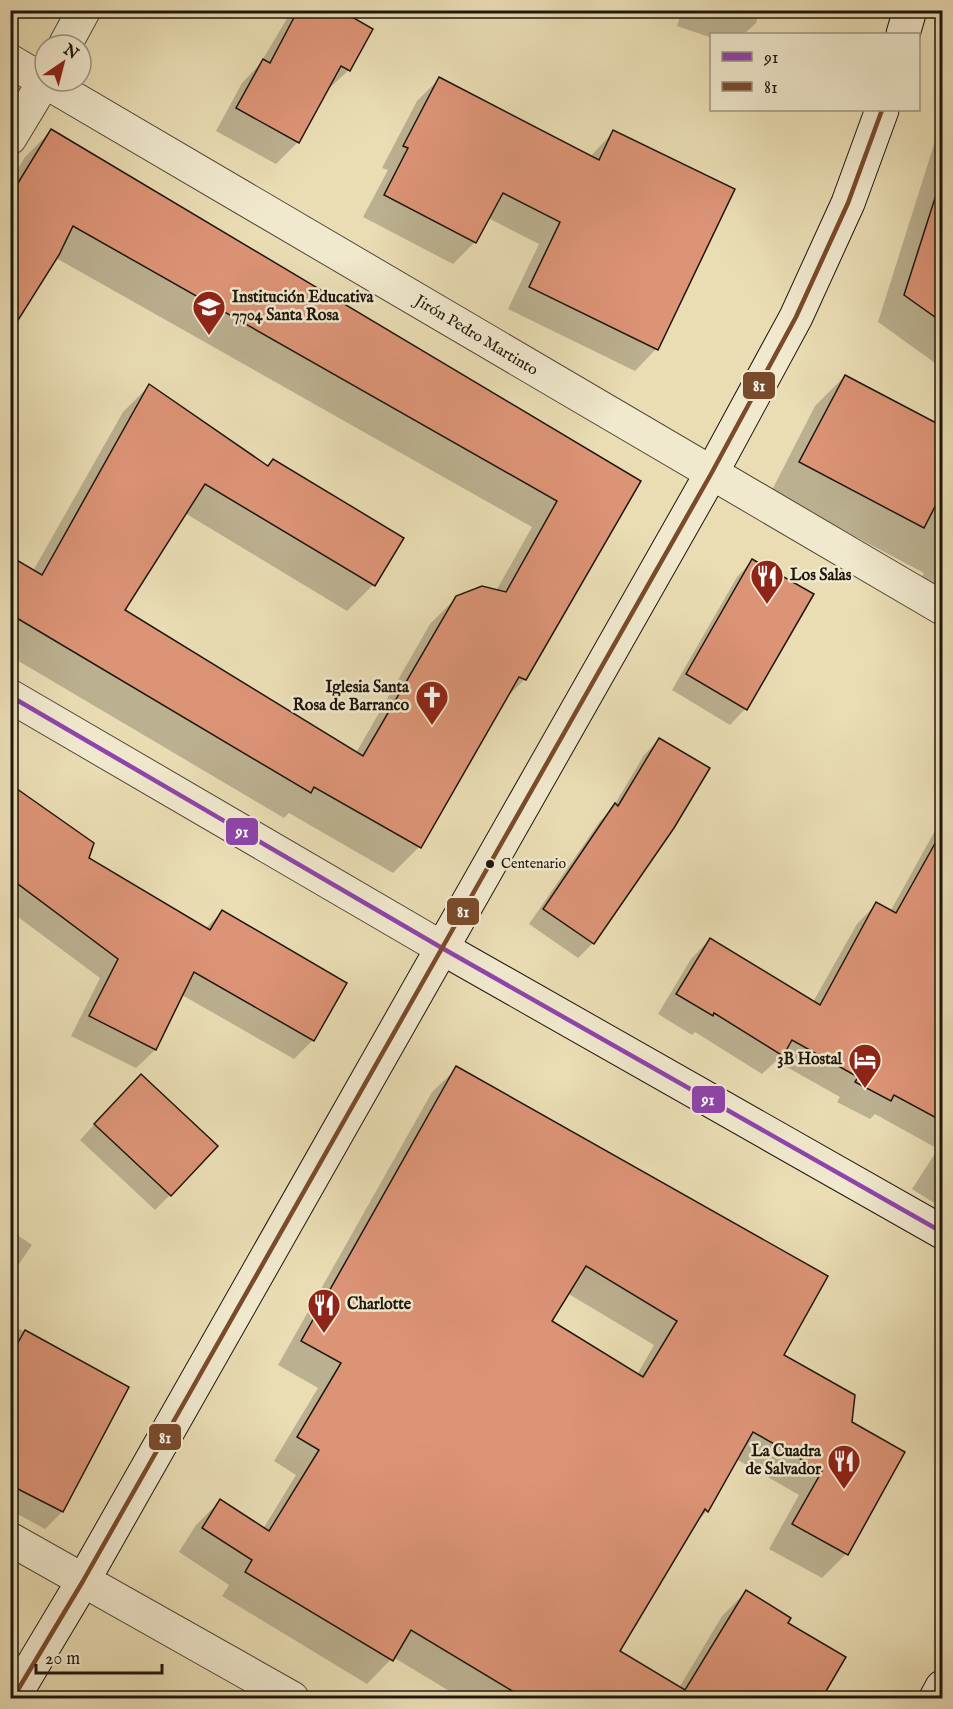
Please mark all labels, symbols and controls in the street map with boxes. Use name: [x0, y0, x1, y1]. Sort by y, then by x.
north arrow: [33, 33, 93, 93]
legend: [710, 33, 920, 111]
text: N: [58, 40, 82, 65]
text: 91: [763, 47, 779, 70]
text: 81: [764, 77, 778, 100]
place label: Institución Educativa 7704 Santa Rosa: [232, 288, 375, 326]
school or university icon: Institución Educativa 7704 Santa Rosa: [191, 289, 227, 336]
street label: Jirón Pedro Martinto: [409, 290, 542, 381]
line badge: 81: [742, 371, 776, 400]
text: 81: [753, 377, 765, 397]
restaurant icon: Los Salas: [749, 558, 785, 605]
place label: Los Salas: [790, 566, 852, 586]
place label: Iglesia Santa Rosa de Barranco: [293, 678, 410, 716]
church icon: Iglesia Santa Rosa de Barranco: [414, 679, 450, 726]
line badge: 91: [225, 817, 259, 846]
text: 91: [235, 823, 248, 843]
place label: Centenario: [501, 855, 566, 873]
marker: Centenario: [484, 858, 496, 870]
line badge: 81: [446, 897, 480, 926]
text: 81: [457, 903, 469, 923]
hotel icon: 3B Hostal: [847, 1042, 883, 1089]
place label: 3B Hostal: [777, 1050, 843, 1070]
line badge: 91: [691, 1085, 726, 1114]
text: 91: [701, 1091, 714, 1111]
restaurant icon: Charlotte: [306, 1287, 342, 1334]
place label: Charlotte: [347, 1295, 412, 1315]
line badge: 81: [148, 1423, 182, 1451]
text: 81: [159, 1429, 171, 1449]
place label: La Cuadra de Salvador: [745, 1442, 822, 1480]
restaurant icon: La Cuadra de Salvador: [826, 1443, 862, 1490]
scale bar: [36, 1637, 162, 1675]
text: 20 m: [45, 1648, 80, 1671]

